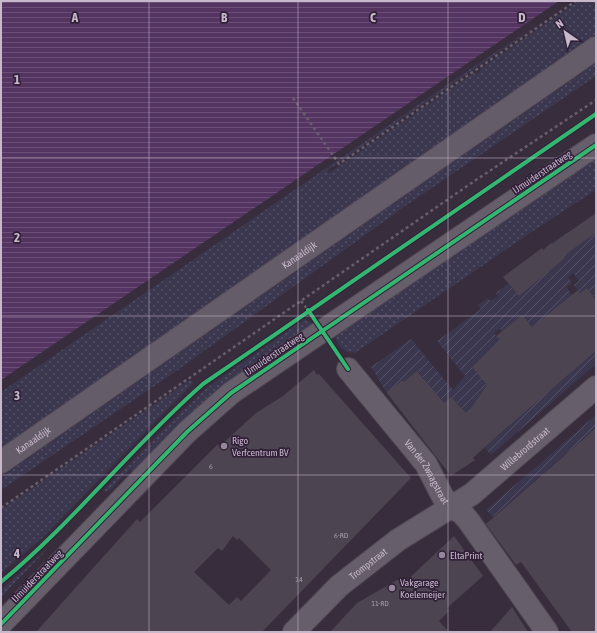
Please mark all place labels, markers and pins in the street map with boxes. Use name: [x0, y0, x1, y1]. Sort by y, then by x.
place label: Rigo Verfcentrum BV: [232, 435, 289, 458]
marker: Rigo Verfcentrum BV: [219, 441, 229, 451]
marker: EltaPrint: [437, 550, 447, 560]
place label: EltaPrint: [450, 550, 482, 561]
place label: Vakgarage Koelemeijer: [400, 577, 446, 600]
marker: Vakgarage Koelemeijer: [387, 583, 397, 593]

